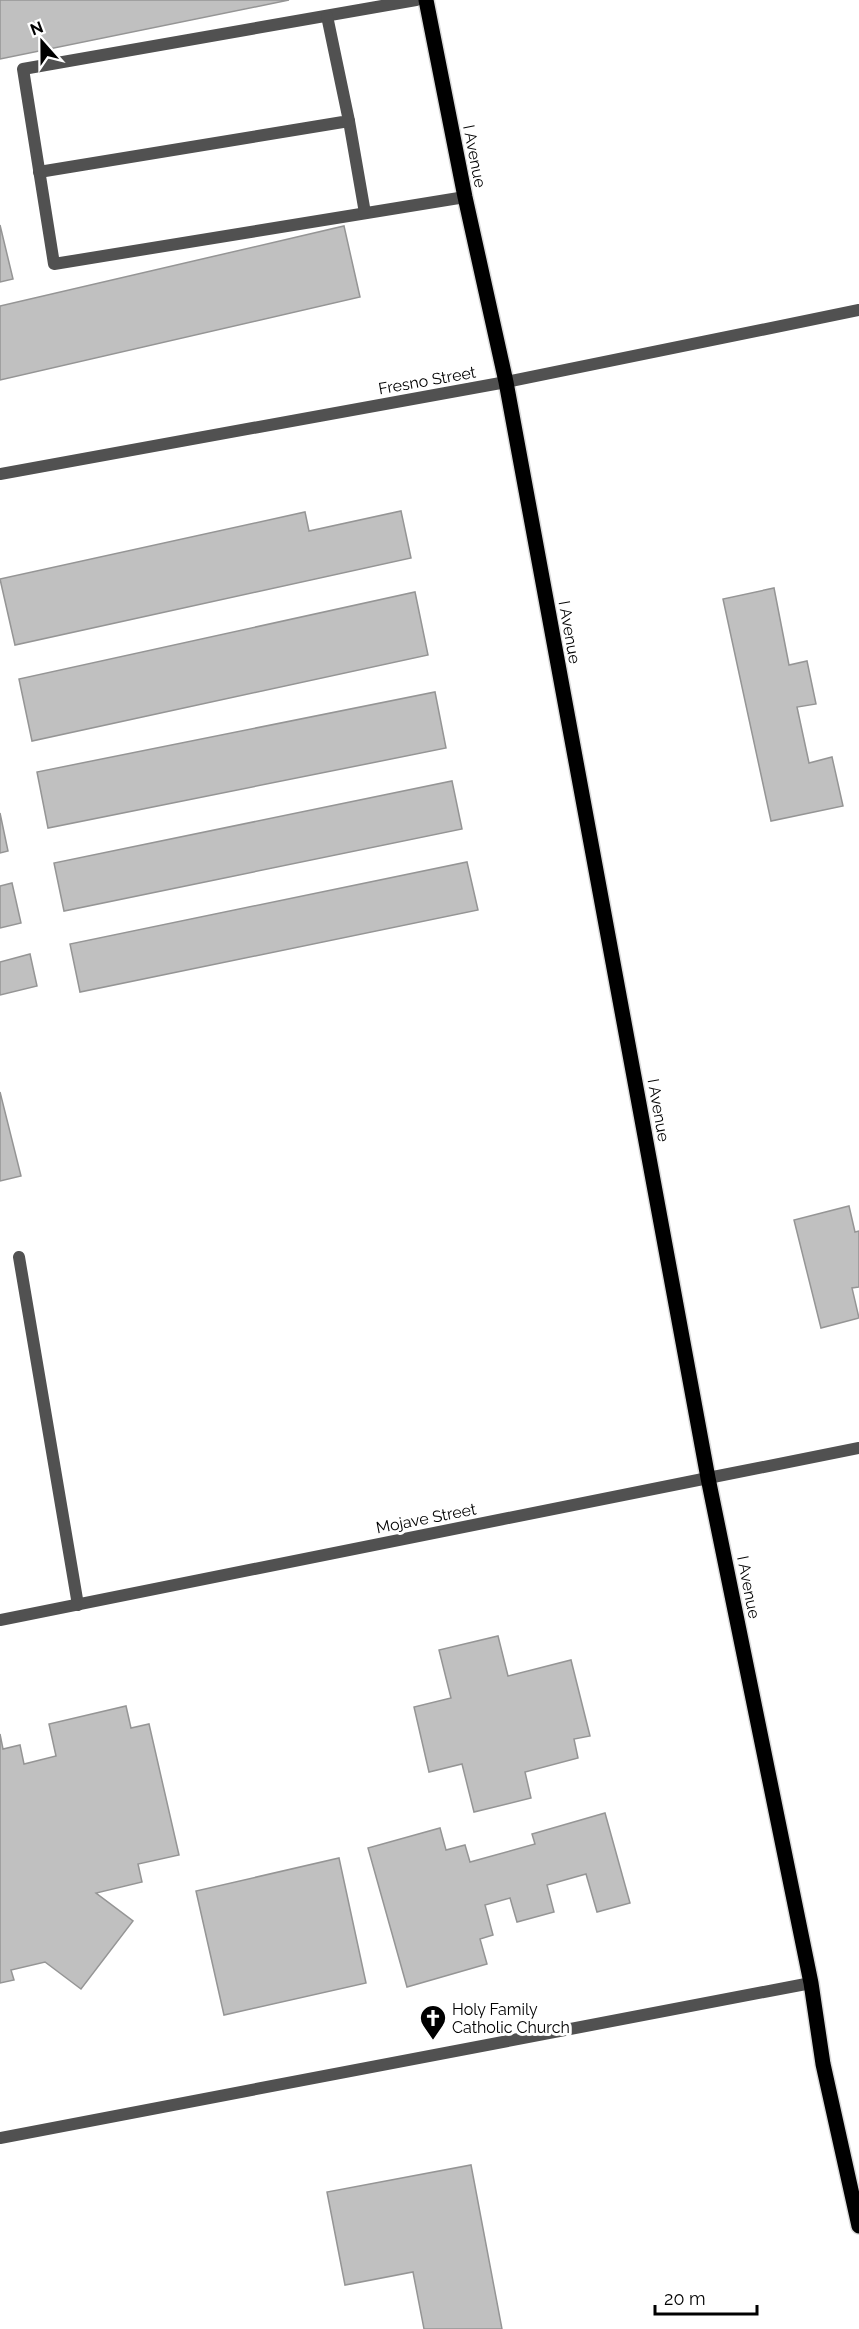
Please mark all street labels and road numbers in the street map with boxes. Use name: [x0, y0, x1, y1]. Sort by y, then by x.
street label: I Avenue: [459, 123, 490, 189]
street label: Fresno Street: [377, 362, 478, 398]
street label: I Avenue: [555, 599, 584, 665]
street label: I Avenue: [644, 1077, 673, 1143]
street label: Mojave Street: [374, 1499, 478, 1538]
street label: I Avenue: [733, 1554, 764, 1620]

